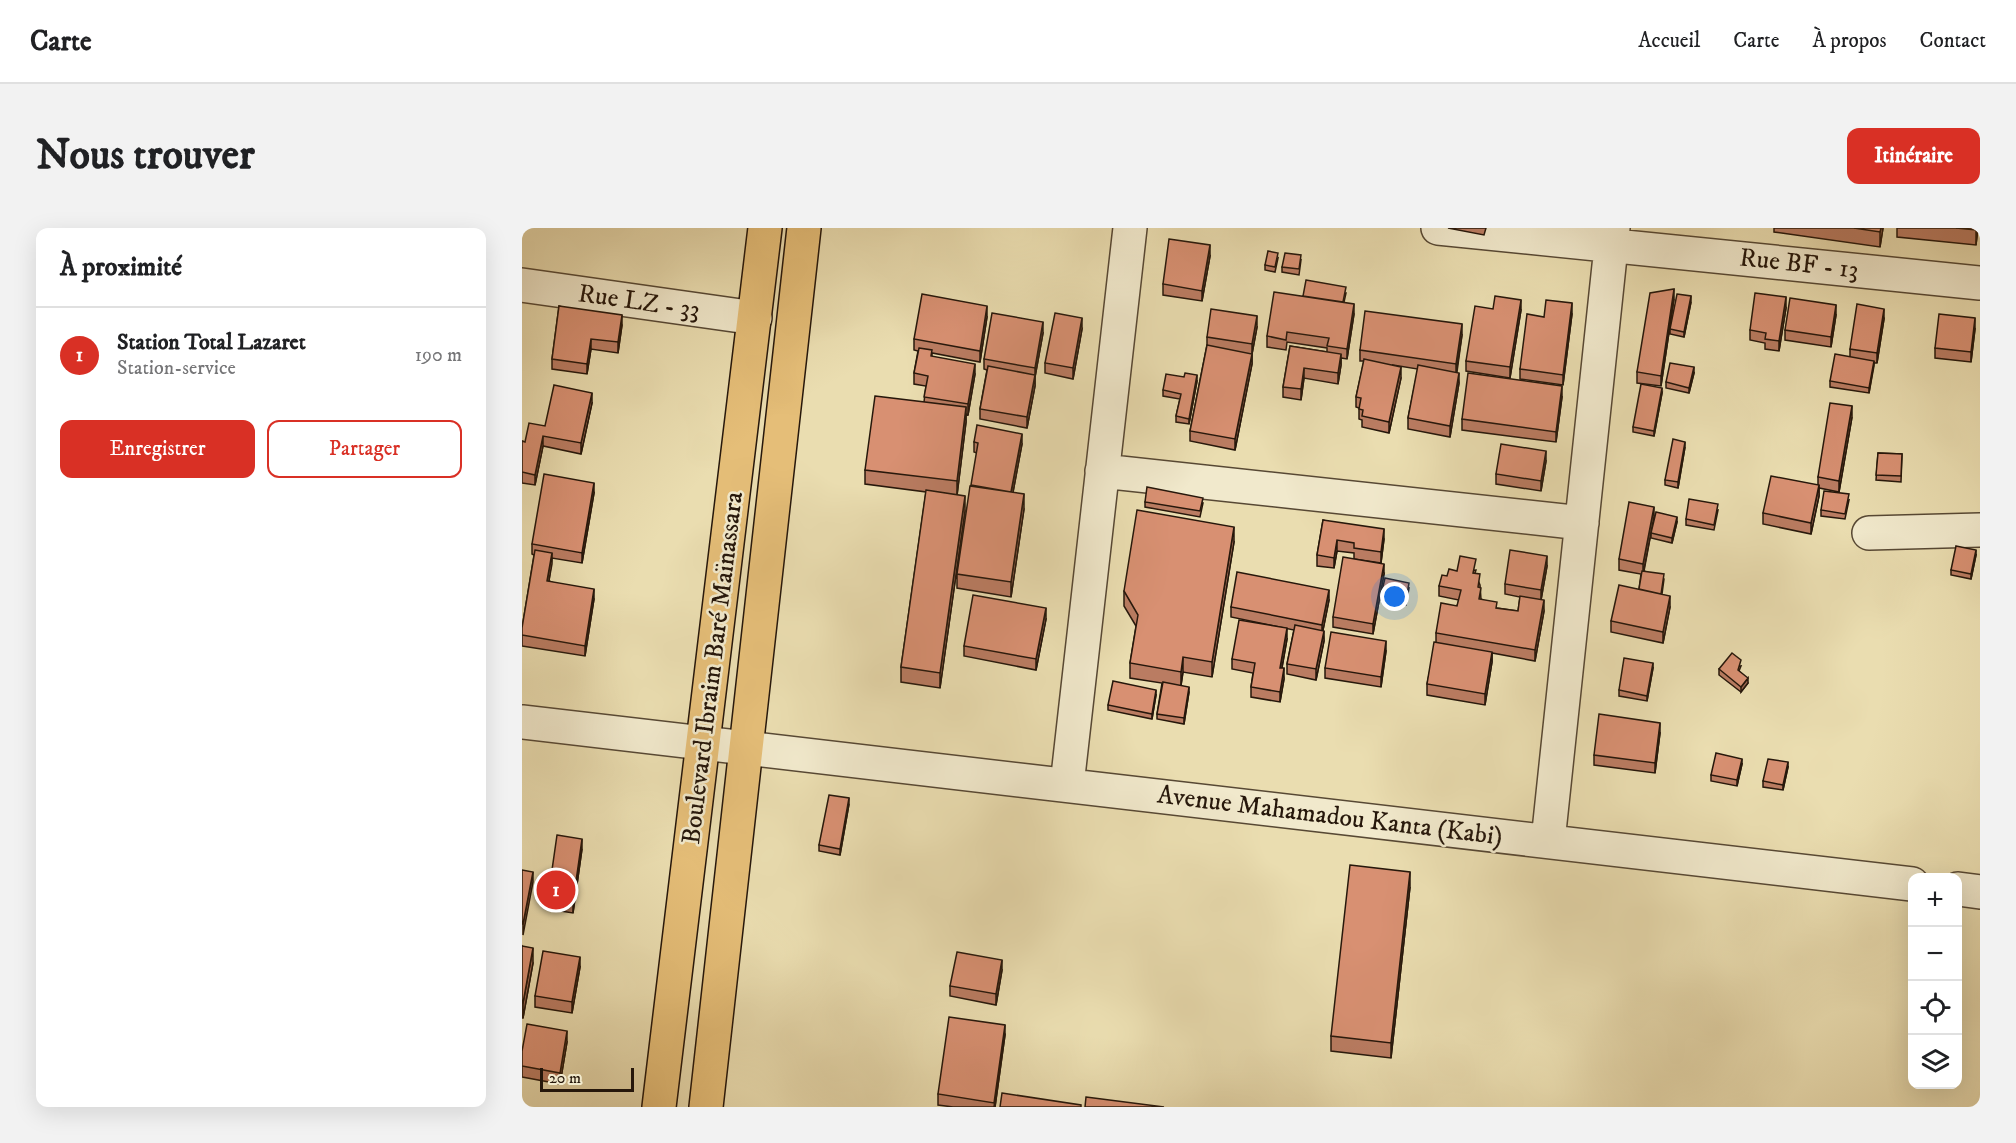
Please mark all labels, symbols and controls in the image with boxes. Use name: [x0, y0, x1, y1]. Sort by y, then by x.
text: Carte: [30, 24, 92, 59]
text: Accueil: [1638, 28, 1700, 54]
text: Carte: [1733, 28, 1779, 54]
text: À propos: [1812, 28, 1887, 54]
text: Contact: [1920, 28, 1986, 54]
button: Itinéraire: [1847, 128, 1980, 184]
text: Nous trouver: [36, 130, 255, 182]
street label: Rue BF - 13: [1738, 241, 1860, 287]
text: À proximité: [60, 251, 182, 284]
street label: Rue LZ - 33: [576, 277, 702, 327]
text: Station Total Lazaret: [117, 329, 306, 356]
text: 1: [76, 343, 83, 368]
text: 190 m: [415, 343, 462, 368]
text: Station-service: [117, 356, 236, 381]
button: Enregistrer: [60, 420, 255, 478]
button: Partager: [267, 420, 462, 478]
street label: Boulevard Ibraim Baré Maïnassara: [675, 490, 751, 846]
your location: [1380, 582, 1409, 611]
street label: Avenue Mahamadou Kanta (Kabi): [1155, 778, 1505, 854]
pin: 1: [537, 868, 576, 912]
map controls: [1908, 873, 1962, 1089]
button: +: [1908, 873, 1962, 927]
button: −: [1908, 927, 1962, 981]
button: locate: [1908, 981, 1962, 1035]
button: layers: [1908, 1035, 1962, 1089]
scale bar: [540, 1065, 634, 1092]
text: 20 m: [549, 1068, 581, 1088]

